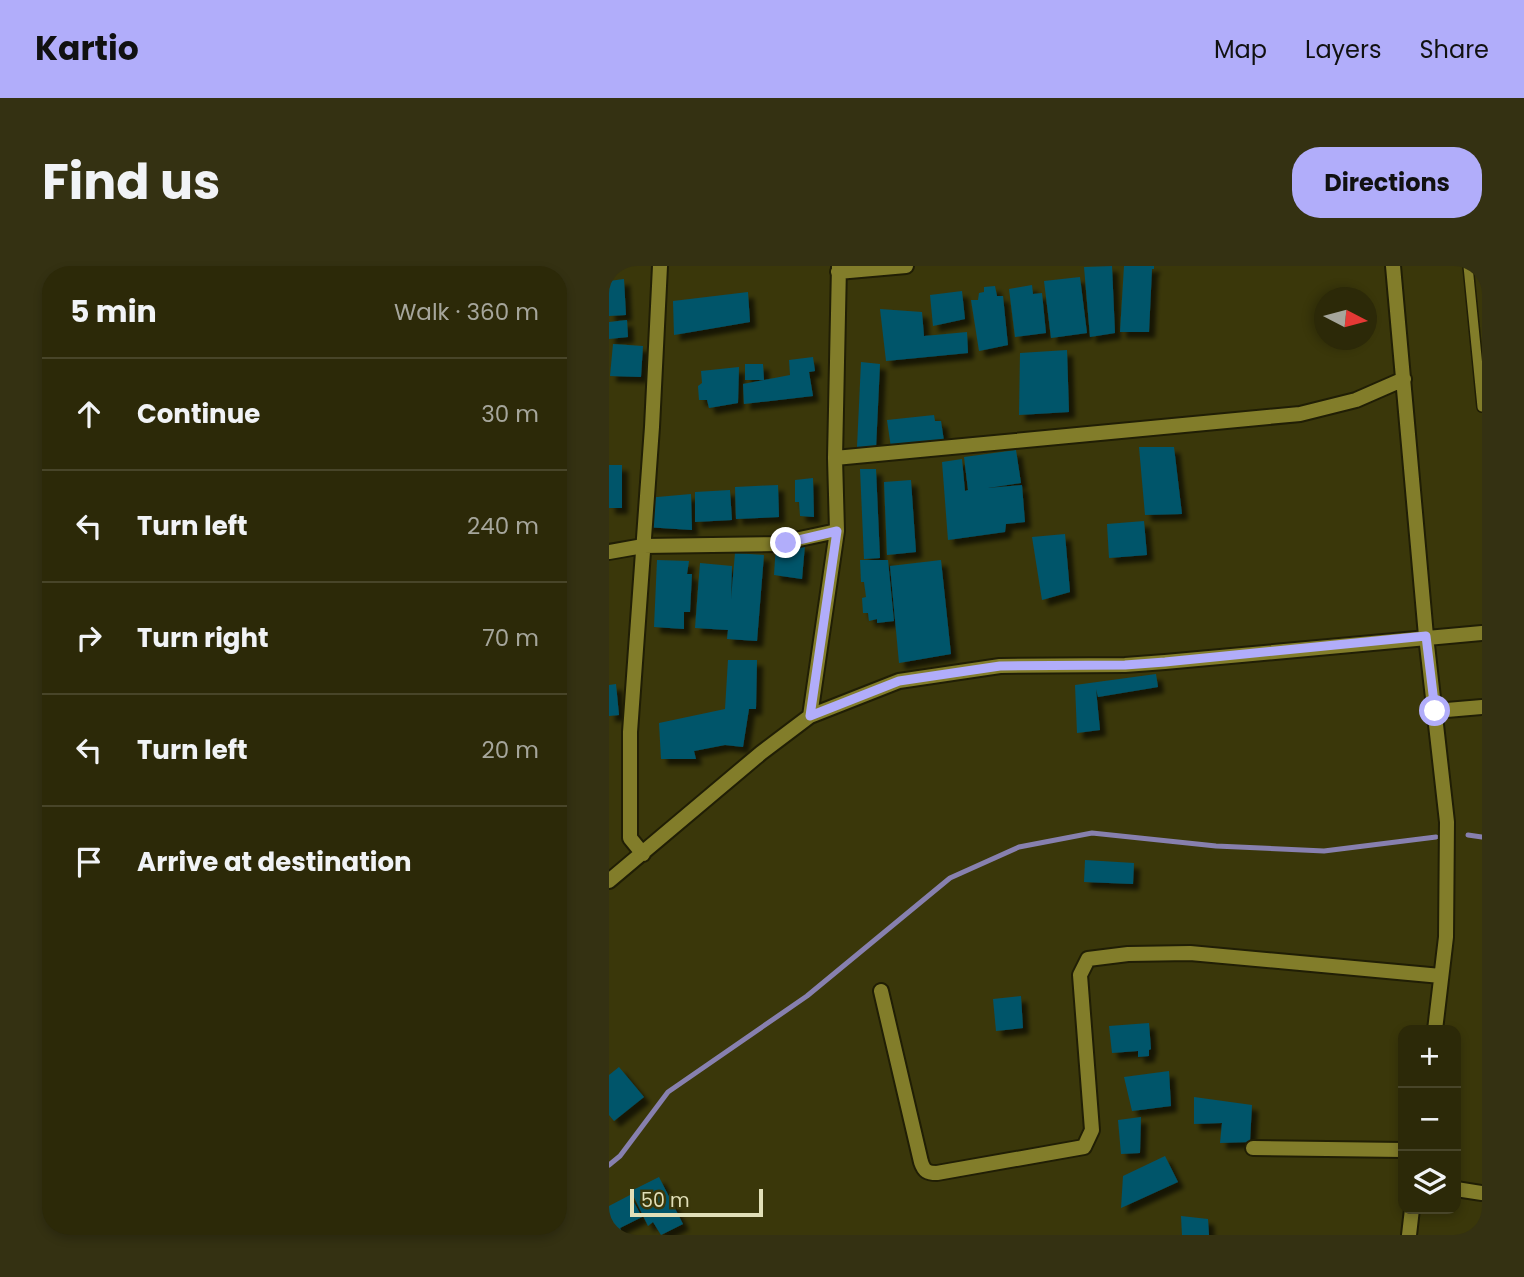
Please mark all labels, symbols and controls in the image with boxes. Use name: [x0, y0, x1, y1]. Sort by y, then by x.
text: Kartio: [35, 25, 139, 72]
text: Map: [1214, 33, 1267, 66]
text: Layers: [1305, 33, 1381, 66]
text: Share: [1419, 33, 1489, 66]
button: Directions: [1292, 147, 1482, 218]
text: Find us: [42, 148, 220, 216]
north arrow: [1314, 287, 1377, 350]
text: 5 min: [70, 290, 157, 333]
text: Walk · 360 m: [394, 296, 539, 328]
icon: ahead: [70, 395, 108, 433]
text: Continue: [137, 396, 260, 432]
text: 30 m: [481, 398, 539, 430]
icon: left: [70, 507, 108, 545]
text: Turn left: [137, 508, 248, 544]
text: 240 m: [467, 510, 539, 542]
route end: [770, 527, 801, 558]
icon: right: [70, 619, 108, 657]
text: Turn right: [137, 620, 269, 656]
text: 70 m: [482, 622, 539, 654]
route start: [1419, 695, 1450, 726]
icon: left: [70, 731, 108, 769]
text: Turn left: [137, 732, 248, 768]
text: 20 m: [481, 734, 539, 766]
icon: arrive: [70, 843, 108, 881]
text: Arrive at destination: [137, 844, 412, 880]
map controls: [1398, 1025, 1461, 1214]
button: +: [1398, 1025, 1461, 1088]
button: −: [1398, 1088, 1461, 1151]
button: layers: [1398, 1151, 1461, 1214]
scale bar: [630, 1186, 763, 1218]
text: 50 m: [641, 1187, 690, 1214]

